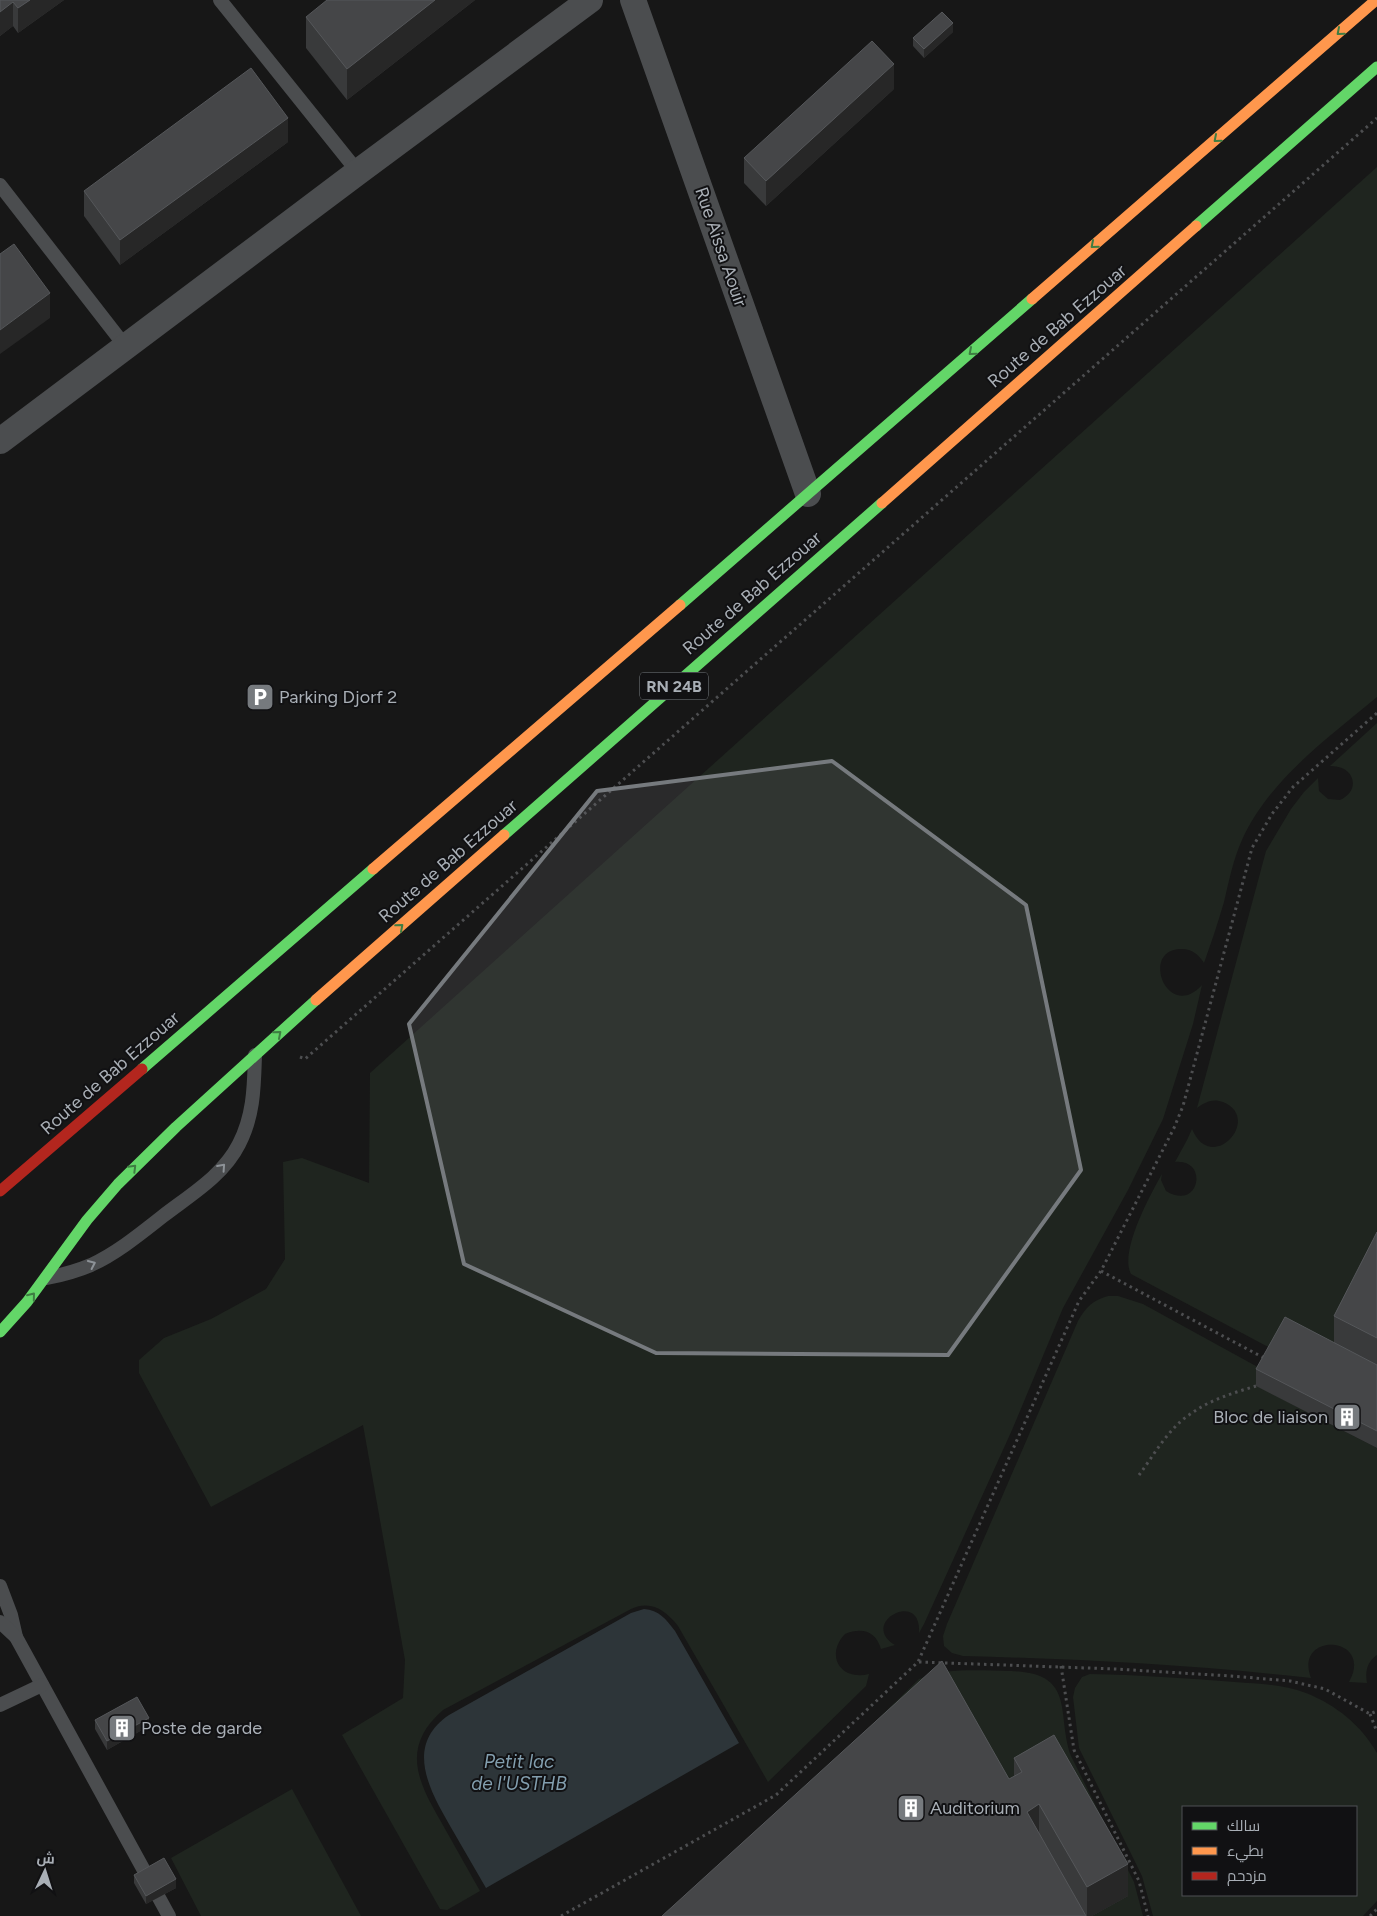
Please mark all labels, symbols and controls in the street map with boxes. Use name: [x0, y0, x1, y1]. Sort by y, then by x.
one-way arrow: [1336, 26, 1345, 35]
one-way arrow: [1214, 133, 1223, 141]
street label: Rue Aissa Aouir: [690, 184, 752, 310]
one-way arrow: [1091, 239, 1100, 248]
street label: Route de Bab Ezzouar: [983, 260, 1131, 392]
one-way arrow: [968, 346, 977, 355]
street label: Route de Bab Ezzouar: [678, 527, 826, 659]
road number: RN 24B: [640, 672, 708, 699]
parking icon: Parking Djorf 2: [245, 682, 275, 712]
place label: Parking Djorf 2: [279, 686, 397, 708]
street label: Route de Bab Ezzouar: [374, 795, 522, 927]
one-way arrow: [394, 924, 403, 933]
street label: Route de Bab Ezzouar: [36, 1007, 184, 1139]
one-way arrow: [272, 1031, 281, 1040]
one-way arrow: [217, 1164, 226, 1173]
one-way arrow: [127, 1165, 136, 1174]
one-way arrow: [87, 1260, 96, 1270]
one-way arrow: [27, 1292, 36, 1301]
building icon: Bloc de liaison: [1332, 1402, 1362, 1432]
place label: Bloc de liaison: [1213, 1406, 1328, 1428]
building icon: Poste de garde: [107, 1713, 137, 1743]
place label: Poste de garde: [141, 1717, 262, 1739]
water label: Petit lac de l'USTHB: [471, 1750, 567, 1795]
building icon: Auditorium: [896, 1793, 926, 1823]
place label: Auditorium: [930, 1797, 1020, 1819]
legend: [1182, 1806, 1357, 1896]
text: سالك: [1227, 1817, 1260, 1835]
text: بطيء: [1227, 1842, 1264, 1863]
north arrow: [20, 1846, 70, 1896]
text: ش: [36, 1849, 55, 1868]
text: مزدحم: [1227, 1867, 1267, 1886]

